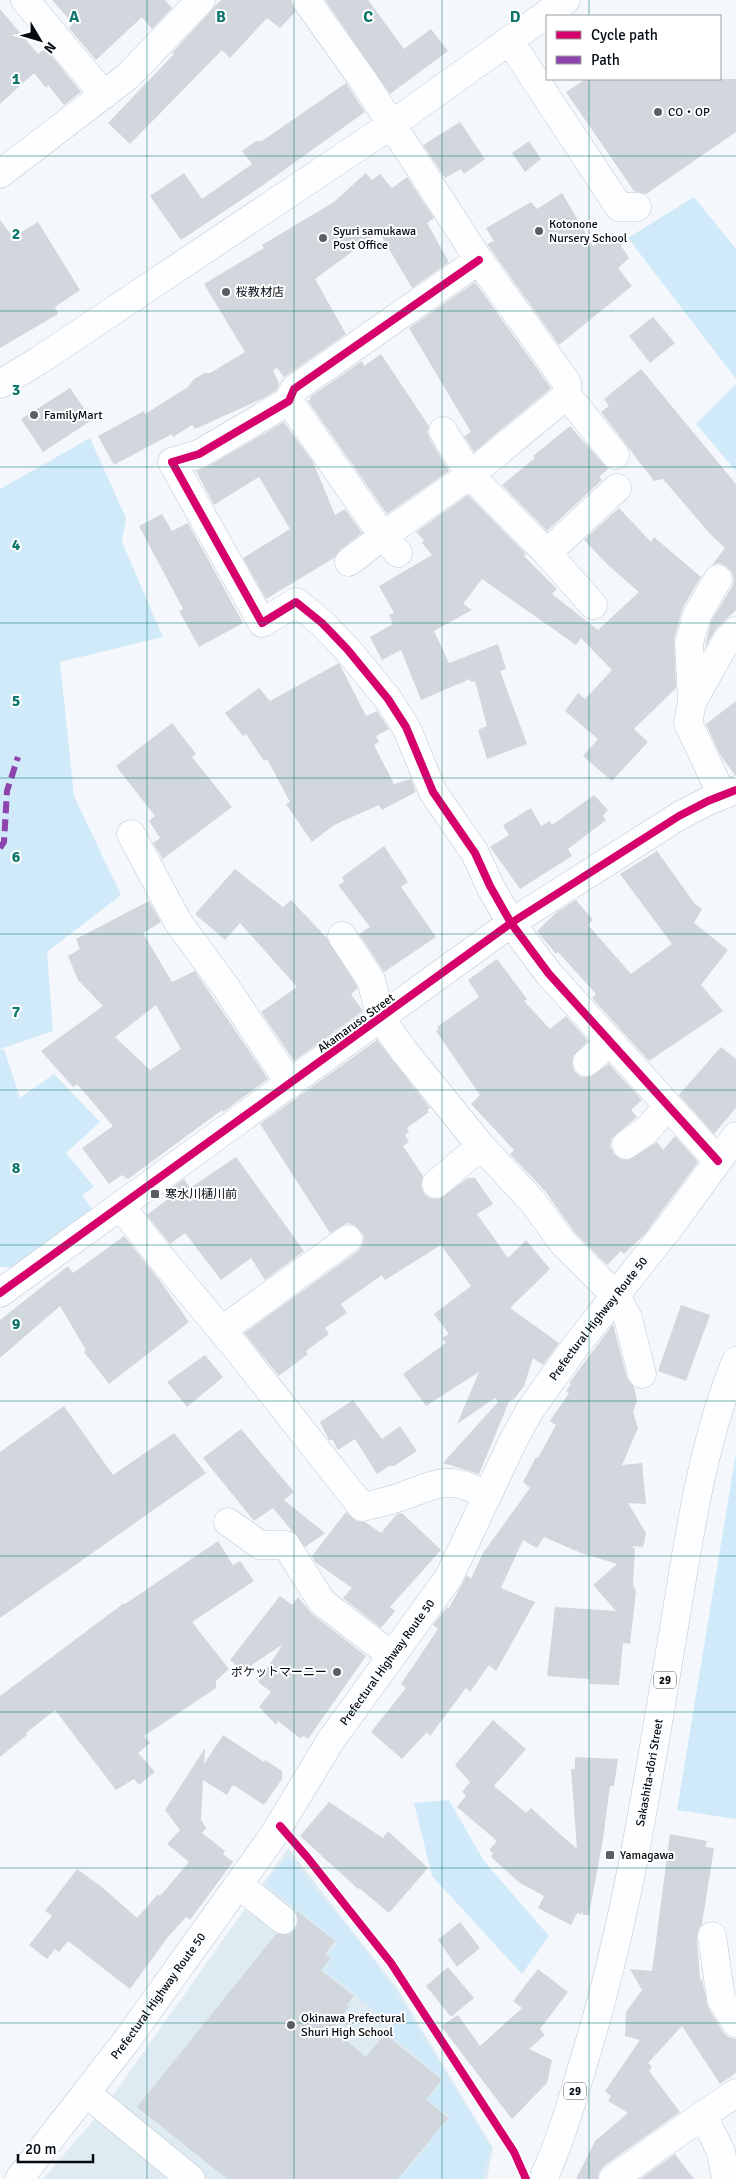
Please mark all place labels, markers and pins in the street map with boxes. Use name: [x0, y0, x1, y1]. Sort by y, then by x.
place label: CO・OP: [668, 105, 710, 120]
marker: CO・OP: [652, 106, 664, 118]
place label: Kotonone Nursery School: [549, 217, 628, 246]
place label: Syuri samukawa Post Office: [333, 224, 416, 253]
marker: Kotonone Nursery School: [533, 225, 545, 237]
marker: Syuri samukawa Post Office: [317, 232, 329, 244]
place label: 桜教材店: [236, 285, 284, 300]
marker: 桜教材店: [220, 286, 232, 298]
place label: FamilyMart: [44, 408, 102, 423]
marker: FamilyMart: [28, 409, 40, 421]
place label: 寒水川樋川前: [165, 1187, 237, 1202]
marker: 寒水川樋川前: [149, 1188, 161, 1200]
place label: ポケットマーニー: [231, 1665, 327, 1680]
marker: ポケットマーニー: [331, 1666, 343, 1678]
place label: Yamagawa: [620, 1848, 674, 1863]
marker: Yamagawa: [604, 1849, 616, 1861]
place label: Okinawa Prefectural Shuri High School: [301, 2011, 405, 2040]
marker: Okinawa Prefectural Shuri High School: [285, 2019, 297, 2031]

